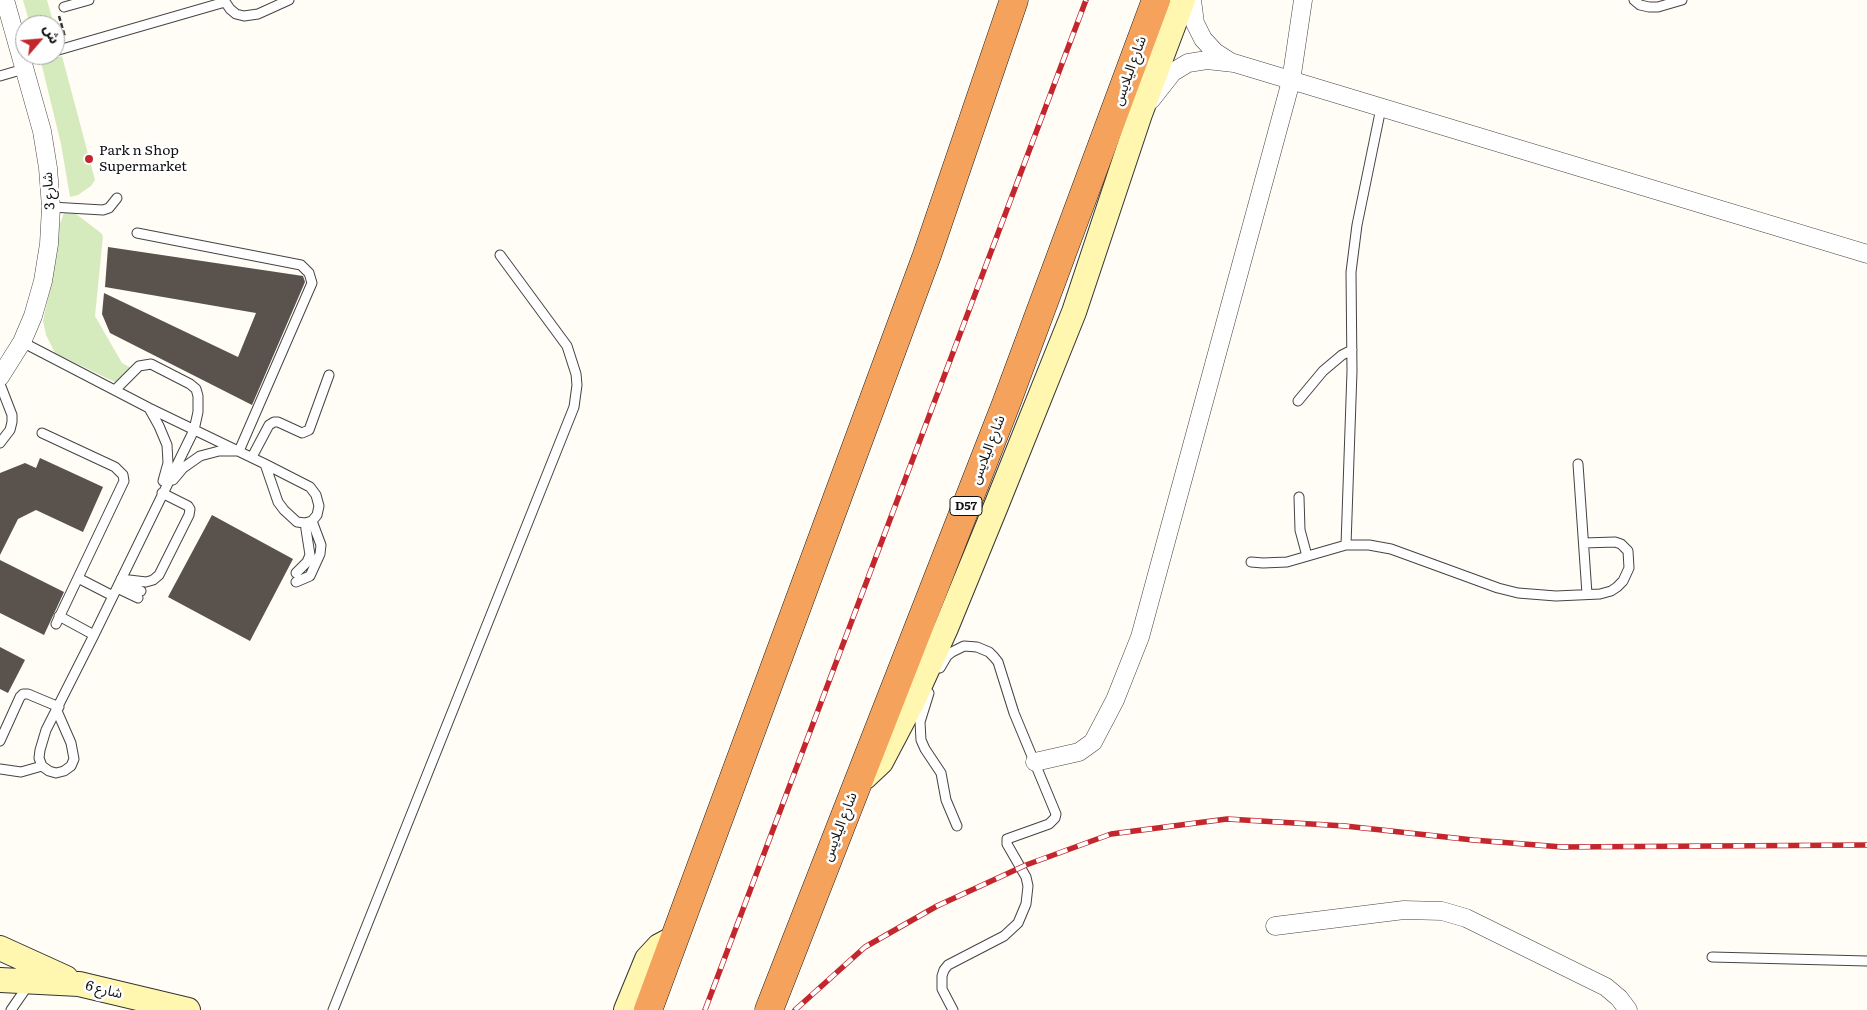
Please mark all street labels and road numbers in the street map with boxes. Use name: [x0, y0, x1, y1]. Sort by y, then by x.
street label: شارع اليلايس: [1110, 34, 1150, 108]
street label: شارع 3: [39, 172, 59, 210]
street label: شارع اليلايس: [967, 413, 1009, 487]
road number: D57: [950, 496, 982, 516]
street label: شارع اليلايس: [819, 790, 861, 864]
street label: شارع 6: [84, 977, 124, 1003]

